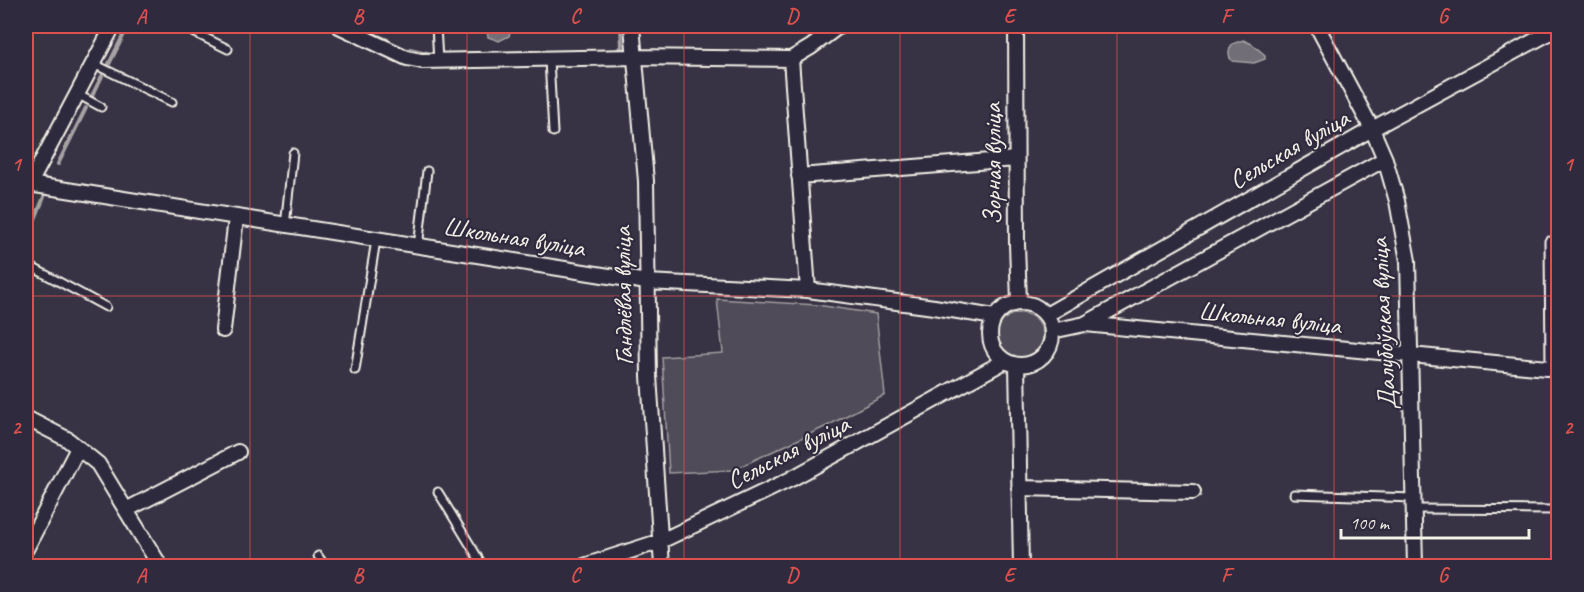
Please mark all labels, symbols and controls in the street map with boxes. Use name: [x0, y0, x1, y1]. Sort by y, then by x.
text: A: [136, 4, 148, 29]
text: B: [353, 4, 365, 29]
text: C: [570, 4, 582, 29]
text: D: [786, 4, 800, 29]
text: E: [1004, 4, 1018, 29]
text: F: [1221, 4, 1235, 29]
text: G: [1438, 4, 1451, 29]
street label: Зорная вуліца: [976, 101, 1009, 225]
street label: Сельская вуліца: [1223, 101, 1356, 197]
text: 1: [12, 152, 23, 177]
text: 1: [1564, 152, 1575, 177]
street label: Школьная вуліца: [441, 210, 589, 265]
street label: Гандлёвая вуліца: [605, 225, 641, 366]
street label: Далубоўская вуліца: [1362, 236, 1404, 411]
street label: Школьная вуліца: [1197, 294, 1344, 342]
street label: Сельская вуліца: [721, 406, 856, 497]
text: 2: [12, 415, 23, 440]
text: 2: [1564, 415, 1575, 440]
scale bar: [1341, 502, 1528, 540]
text: 100 m: [1350, 512, 1391, 534]
text: A: [136, 563, 148, 588]
text: B: [353, 563, 365, 588]
text: C: [570, 563, 582, 588]
text: D: [786, 563, 800, 588]
text: E: [1004, 563, 1018, 588]
text: F: [1221, 563, 1235, 588]
text: G: [1438, 563, 1451, 588]

